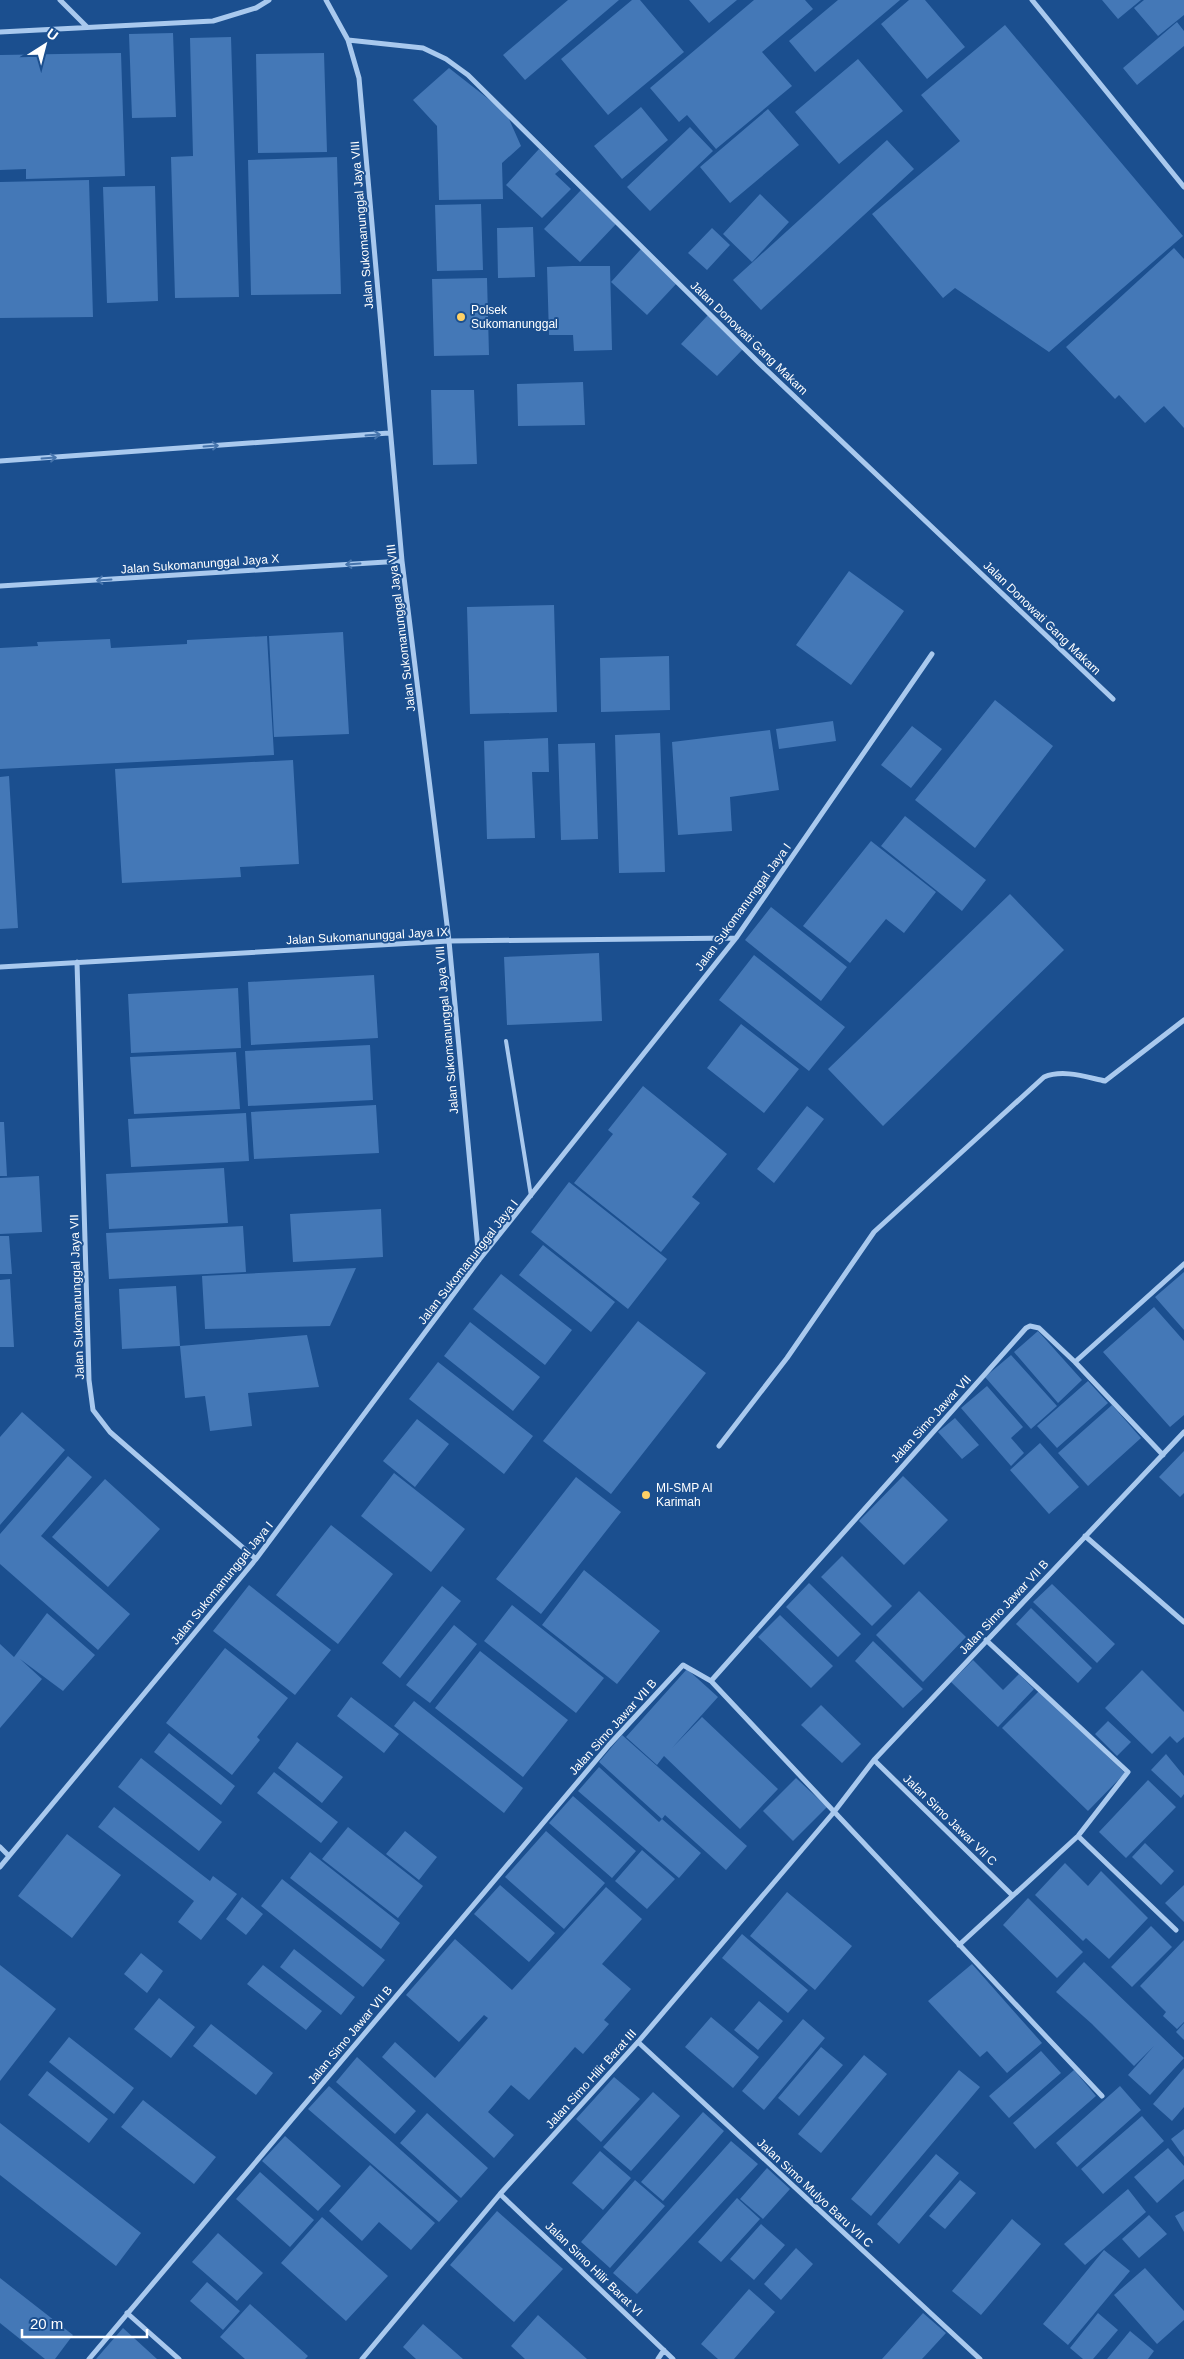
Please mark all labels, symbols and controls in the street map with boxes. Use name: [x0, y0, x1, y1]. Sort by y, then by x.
north arrow: [20, 20, 70, 70]
text: U: [44, 25, 61, 44]
street label: Jalan Sukomanunggal Jaya VIII: [348, 140, 376, 310]
street label: Jalan Donowati Gang Makam: [688, 278, 810, 398]
place label: Polsek Sukomanunggal: [471, 303, 558, 331]
marker: Polsek Sukomanunggal: [455, 311, 467, 323]
one-way arrow: [365, 430, 381, 439]
one-way arrow: [202, 442, 218, 451]
one-way arrow: [40, 453, 56, 462]
street label: Jalan Sukomanunggal Jaya VIII: [384, 543, 418, 713]
street label: Jalan Sukomanunggal Jaya X: [120, 551, 280, 577]
street label: Jalan Donowati Gang Makam: [981, 558, 1103, 678]
one-way arrow: [346, 559, 362, 569]
one-way arrow: [96, 575, 112, 584]
street label: Jalan Sukomanunggal Jaya I: [692, 841, 794, 973]
street label: Jalan Sukomanunggal Jaya IX: [286, 925, 448, 947]
street label: Jalan Sukomanunggal Jaya VIII: [433, 945, 461, 1115]
street label: Jalan Sukomanunggal Jaya I: [415, 1197, 521, 1327]
street label: Jalan Sukomanunggal Jaya VII: [67, 1214, 87, 1380]
street label: Jalan Simo Jawar VII: [888, 1372, 974, 1466]
place label: MI-SMP Al Karimah: [656, 1481, 712, 1509]
marker: MI-SMP Al Karimah: [640, 1489, 652, 1501]
street label: Jalan Sukomanunggal Jaya I: [168, 1519, 276, 1647]
street label: Jalan Simo Jawar VII B: [957, 1557, 1051, 1657]
street label: Jalan Simo Jawar VII B: [566, 1676, 660, 1778]
street label: Jalan Simo Jawar VII C: [900, 1772, 1000, 1869]
street label: Jalan Simo Jawar VII B: [305, 1983, 395, 2087]
street label: Jalan Simo Hilir Barat III: [543, 2026, 639, 2132]
street label: Jalan Simo Mulyo Baru VII C: [754, 2136, 876, 2251]
street label: Jalan Simo Hilir Barat VI: [542, 2219, 646, 2319]
scale bar: [22, 2306, 148, 2338]
text: 20 m: [30, 2315, 63, 2332]

